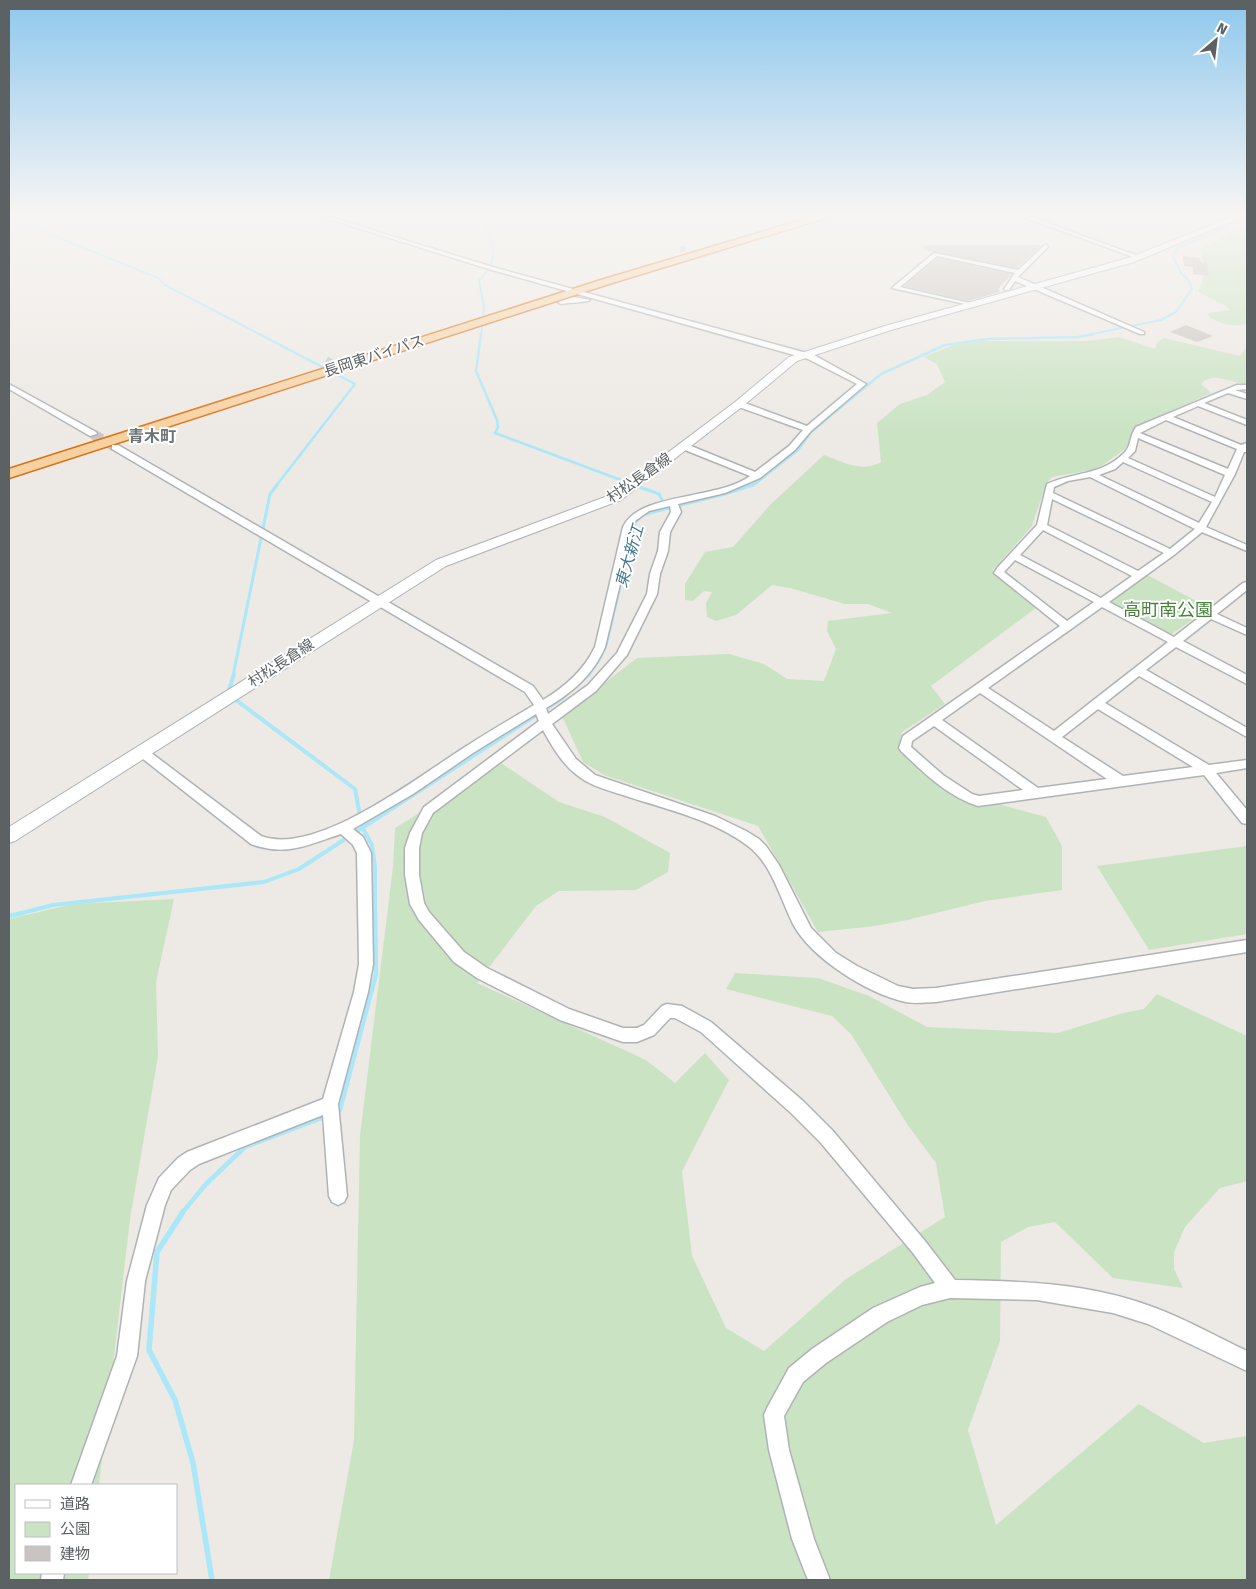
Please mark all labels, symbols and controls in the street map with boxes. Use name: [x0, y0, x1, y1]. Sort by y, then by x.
north arrow: [1191, 15, 1241, 65]
text: N: [1214, 19, 1230, 39]
street label: 長岡東バイパス: [321, 331, 427, 381]
district label: 青木町: [128, 427, 176, 446]
street label: 村松長倉線: [603, 449, 675, 507]
water label: 東大新江: [612, 521, 648, 590]
park label: 高町南公園: [1123, 599, 1213, 621]
street label: 村松長倉線: [245, 635, 317, 691]
legend: [15, 1484, 178, 1574]
text: 道路: [60, 1495, 90, 1513]
text: 公園: [60, 1520, 90, 1538]
text: 建物: [60, 1545, 90, 1563]

